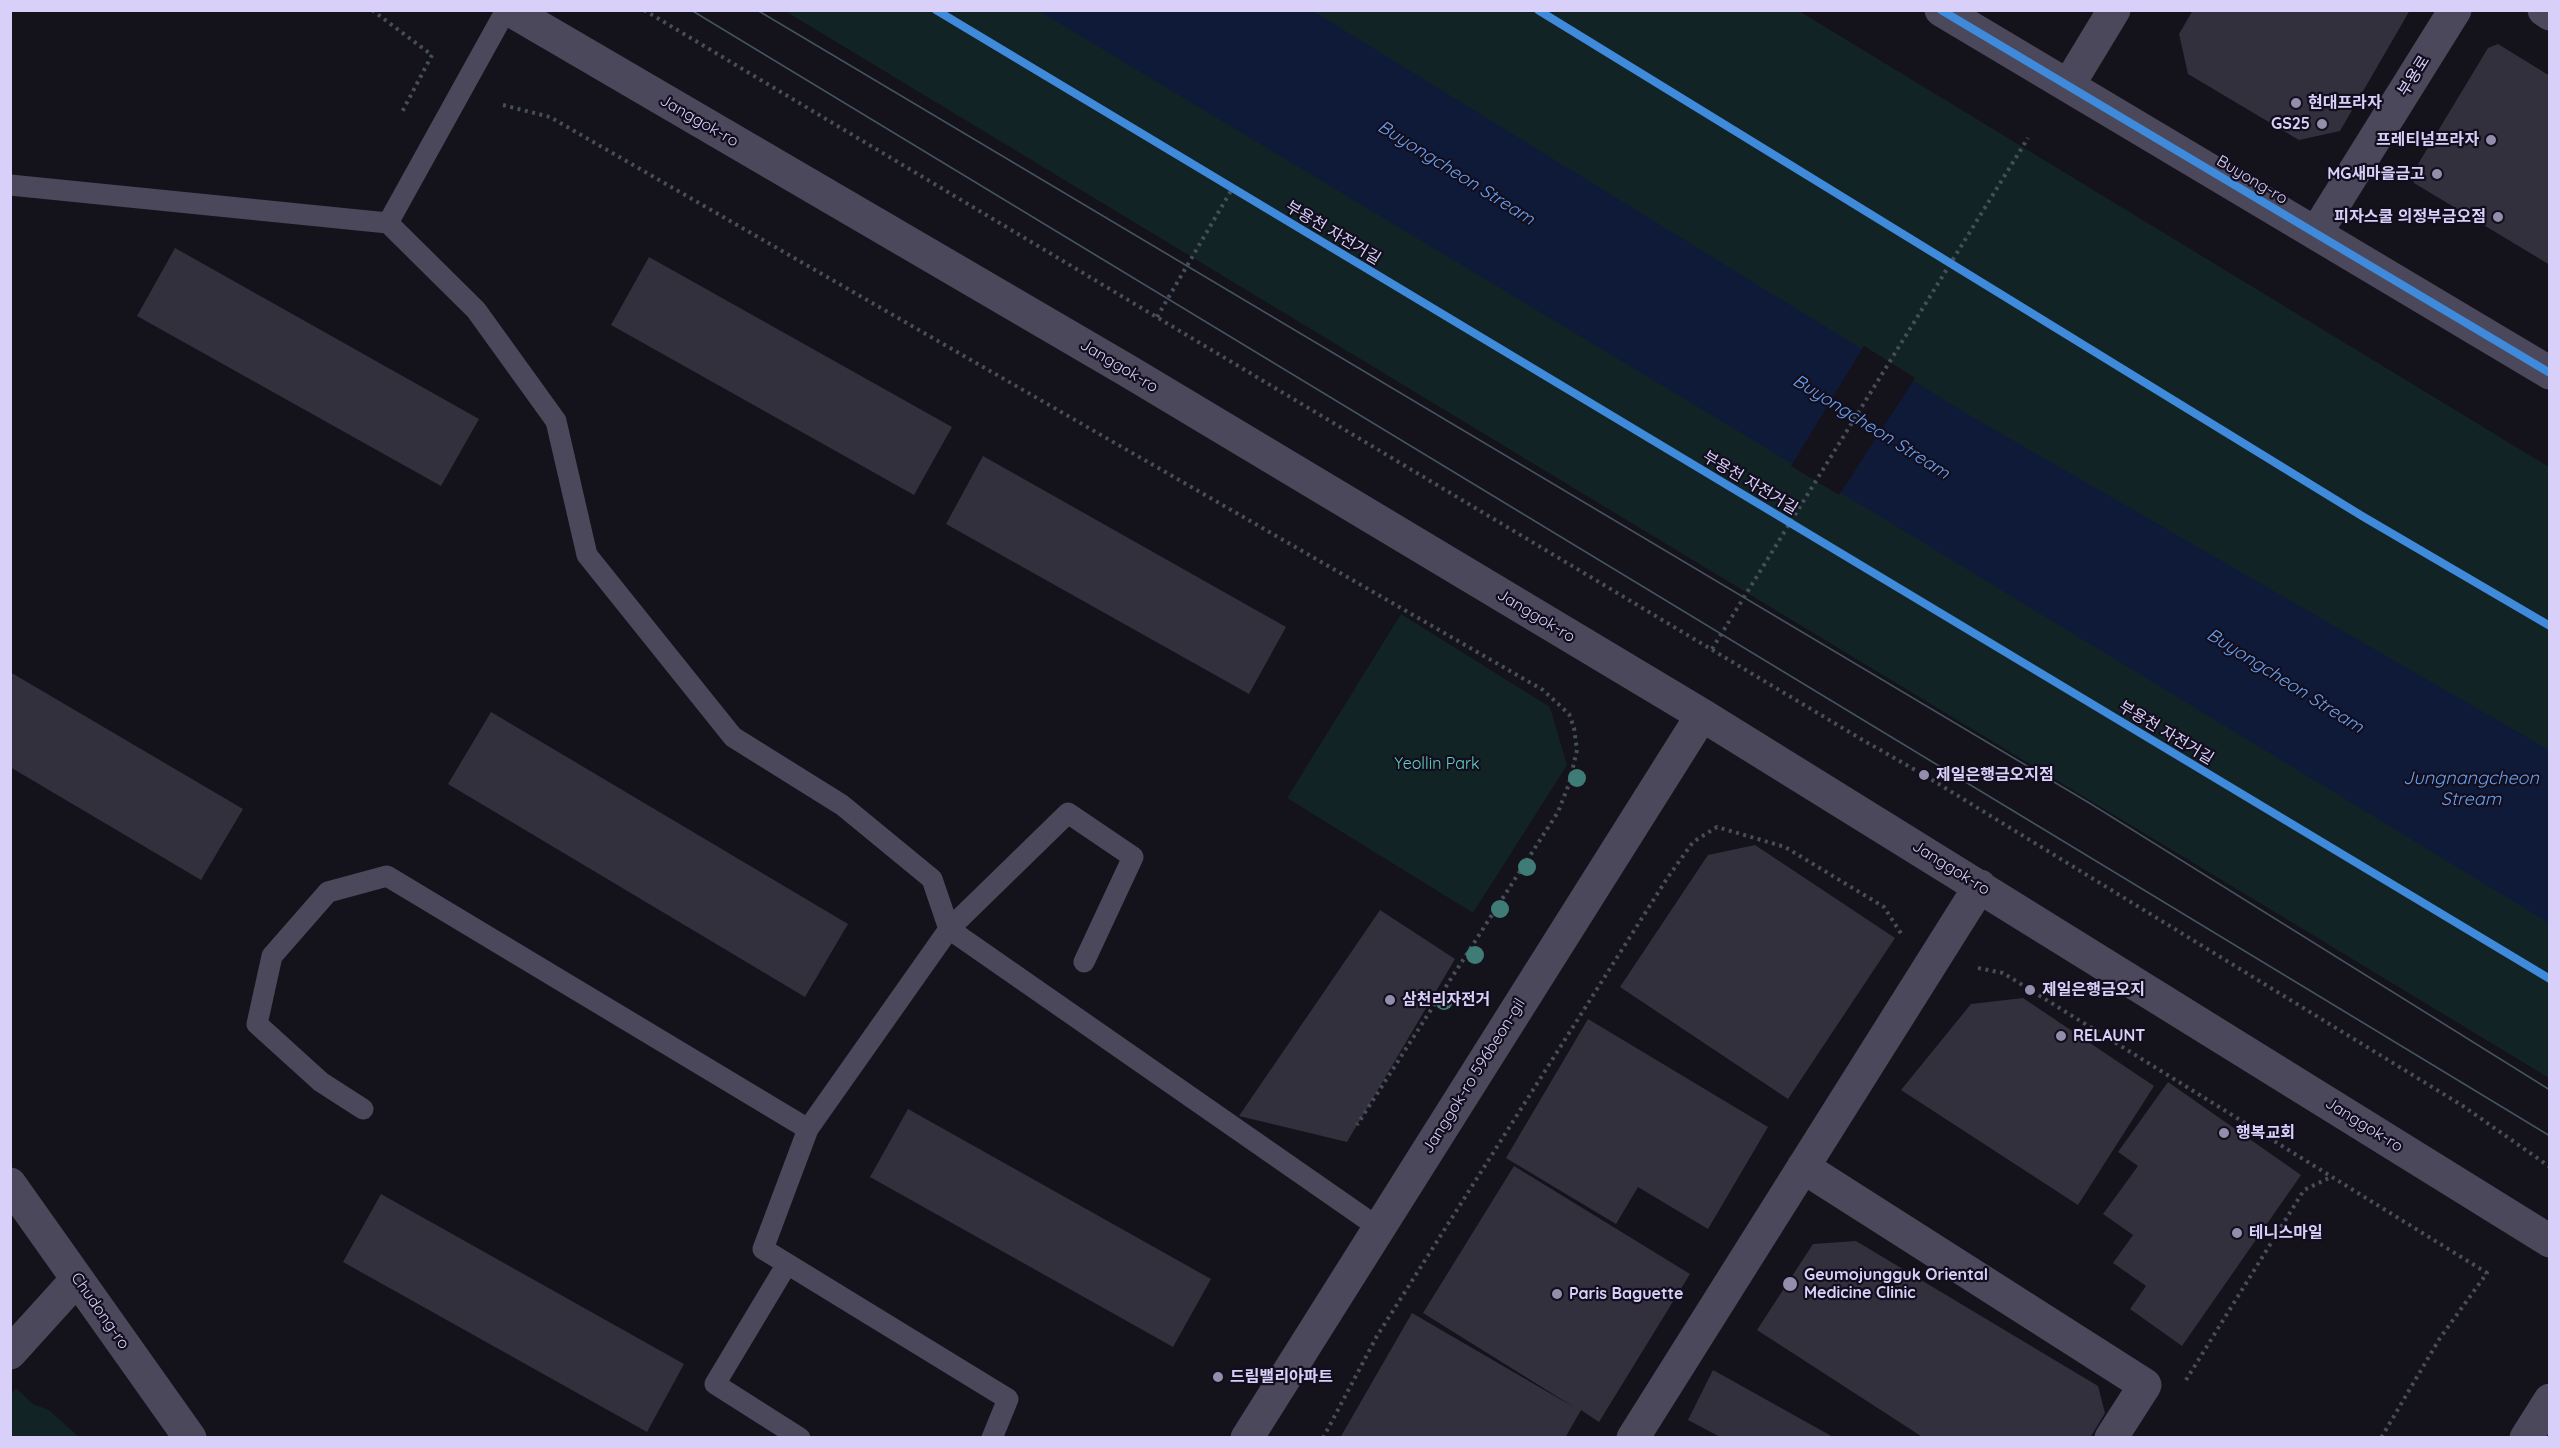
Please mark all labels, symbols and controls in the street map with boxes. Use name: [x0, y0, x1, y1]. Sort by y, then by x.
street label: 부용로: [2394, 52, 2434, 100]
street label: Janggok-ro: [656, 91, 742, 151]
place label: 현대프라자: [2308, 93, 2382, 113]
marker: 현대프라자: [2289, 96, 2303, 110]
place label: GS25: [2271, 114, 2310, 134]
water label: Buyongcheon Stream: [1374, 116, 1538, 230]
marker: GS25: [2315, 117, 2329, 131]
place label: 프레티넘프라자: [2376, 130, 2479, 150]
marker: 프레티넘프라자: [2484, 133, 2498, 147]
street label: Buyong-ro: [2213, 151, 2291, 209]
place label: MG새마을금고: [2327, 164, 2425, 184]
marker: MG새마을금고: [2430, 167, 2444, 181]
street label: 부용천 자전거길: [1282, 197, 1384, 269]
place label: 피자스쿨 의정부금오점: [2334, 207, 2486, 227]
marker: 피자스쿨 의정부금오점: [2491, 210, 2505, 224]
street label: Janggok-ro: [1076, 335, 1162, 397]
water label: Buyongcheon Stream: [1789, 370, 1953, 484]
street label: 부용천 자전거길: [1699, 447, 1801, 519]
street label: Janggok-ro: [1493, 585, 1579, 647]
water label: Buyongcheon Stream: [2203, 624, 2367, 738]
street label: 부용천 자전거길: [2115, 697, 2217, 769]
park label: Yeollin Park: [1394, 754, 1480, 774]
place label: 제일은행금오지점: [1936, 765, 2054, 785]
marker: 제일은행금오지점: [1917, 768, 1931, 782]
water label: Jungnangcheon Stream: [2403, 768, 2539, 810]
street label: Janggok-ro: [1909, 837, 1993, 899]
place label: 제일은행금오지: [2042, 980, 2145, 1000]
marker: 제일은행금오지: [2023, 983, 2037, 997]
place label: 삼천리자전거: [1402, 990, 1490, 1010]
marker: 삼천리자전거: [1383, 993, 1397, 1007]
street label: Janggok-ro 596beon-gil: [1418, 995, 1530, 1157]
place label: RELAUNT: [2073, 1026, 2145, 1046]
marker: RELAUNT: [2054, 1029, 2068, 1043]
street label: Janggok-ro: [2322, 1094, 2406, 1156]
place label: 행복교회: [2236, 1123, 2295, 1143]
marker: 행복교회: [2217, 1126, 2231, 1140]
place label: 테니스마일: [2249, 1223, 2323, 1243]
marker: 테니스마일: [2230, 1226, 2244, 1240]
place label: Geumojungguk Oriental Medicine Clinic: [1804, 1265, 1988, 1303]
street label: Chudong-ro: [67, 1269, 133, 1353]
marker: Geumojungguk Oriental Medicine Clinic: [1781, 1275, 1799, 1293]
place label: Paris Baguette: [1569, 1284, 1683, 1304]
marker: Paris Baguette: [1550, 1287, 1564, 1301]
place label: 드림밸리아파트: [1230, 1367, 1333, 1387]
marker: 드림밸리아파트: [1211, 1370, 1225, 1384]

